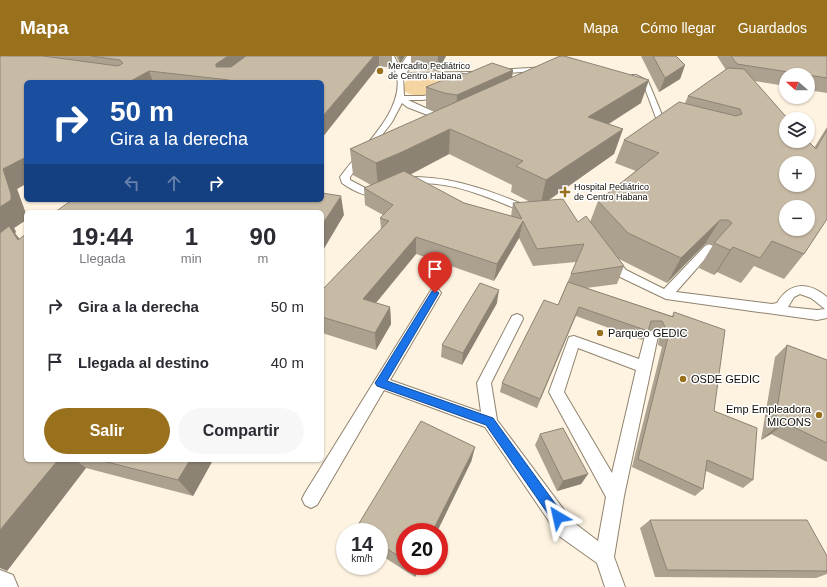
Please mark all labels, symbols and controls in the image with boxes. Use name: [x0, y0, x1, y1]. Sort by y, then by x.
text: Mapa: [20, 17, 69, 38]
text: Mapa: [583, 20, 618, 36]
text: Cómo llegar: [640, 20, 716, 36]
text: Guardados: [738, 20, 807, 36]
place label: Mercadito Pediátrico de Centro Habana: [388, 61, 470, 81]
marker: Mercadito Pediátrico de Centro Habana: [375, 66, 385, 76]
north arrow: [779, 68, 815, 104]
map controls: [779, 68, 815, 236]
icon: right: [44, 96, 96, 148]
text: 50 m: [110, 96, 174, 127]
button: layers: [779, 112, 815, 148]
text: Gira a la derecha: [110, 129, 248, 149]
button: +: [779, 156, 815, 192]
icon: left: [121, 172, 143, 194]
icon: ahead: [163, 172, 185, 194]
icon: right: [205, 172, 227, 194]
place label: Hospital Pediátrico de Centro Habana: [574, 182, 649, 202]
marker: Hospital Pediátrico de Centro Habana: [559, 186, 571, 198]
button: −: [779, 200, 815, 236]
text: 19:44: [72, 223, 133, 250]
text: 1: [185, 223, 198, 250]
text: 90: [250, 223, 276, 250]
text: Llegada: [79, 251, 126, 266]
text: min: [181, 251, 202, 266]
text: m: [257, 251, 268, 266]
pin: [418, 252, 452, 293]
icon: arrive: [424, 258, 446, 280]
icon: right: [44, 295, 66, 317]
text: Gira a la derecha: [78, 298, 199, 315]
text: 50 m: [271, 298, 304, 315]
place label: Parqueo GEDIC: [608, 327, 688, 339]
marker: Parqueo GEDIC: [595, 328, 605, 338]
icon: arrive: [44, 351, 66, 373]
text: Llegada al destino: [78, 354, 209, 371]
text: 40 m: [271, 354, 304, 371]
place label: OSDE GEDIC: [691, 373, 760, 385]
marker: OSDE GEDIC: [678, 374, 688, 384]
place label: Emp Empleadora MICONS: [726, 403, 812, 428]
button: Salir: [44, 408, 170, 454]
button: Compartir: [178, 408, 304, 454]
marker: Emp Empleadora MICONS: [814, 410, 824, 420]
position arrow: [537, 496, 579, 538]
speed limit sign: 20: [396, 523, 448, 575]
text: 14: [351, 533, 373, 555]
text: km/h: [351, 553, 373, 564]

